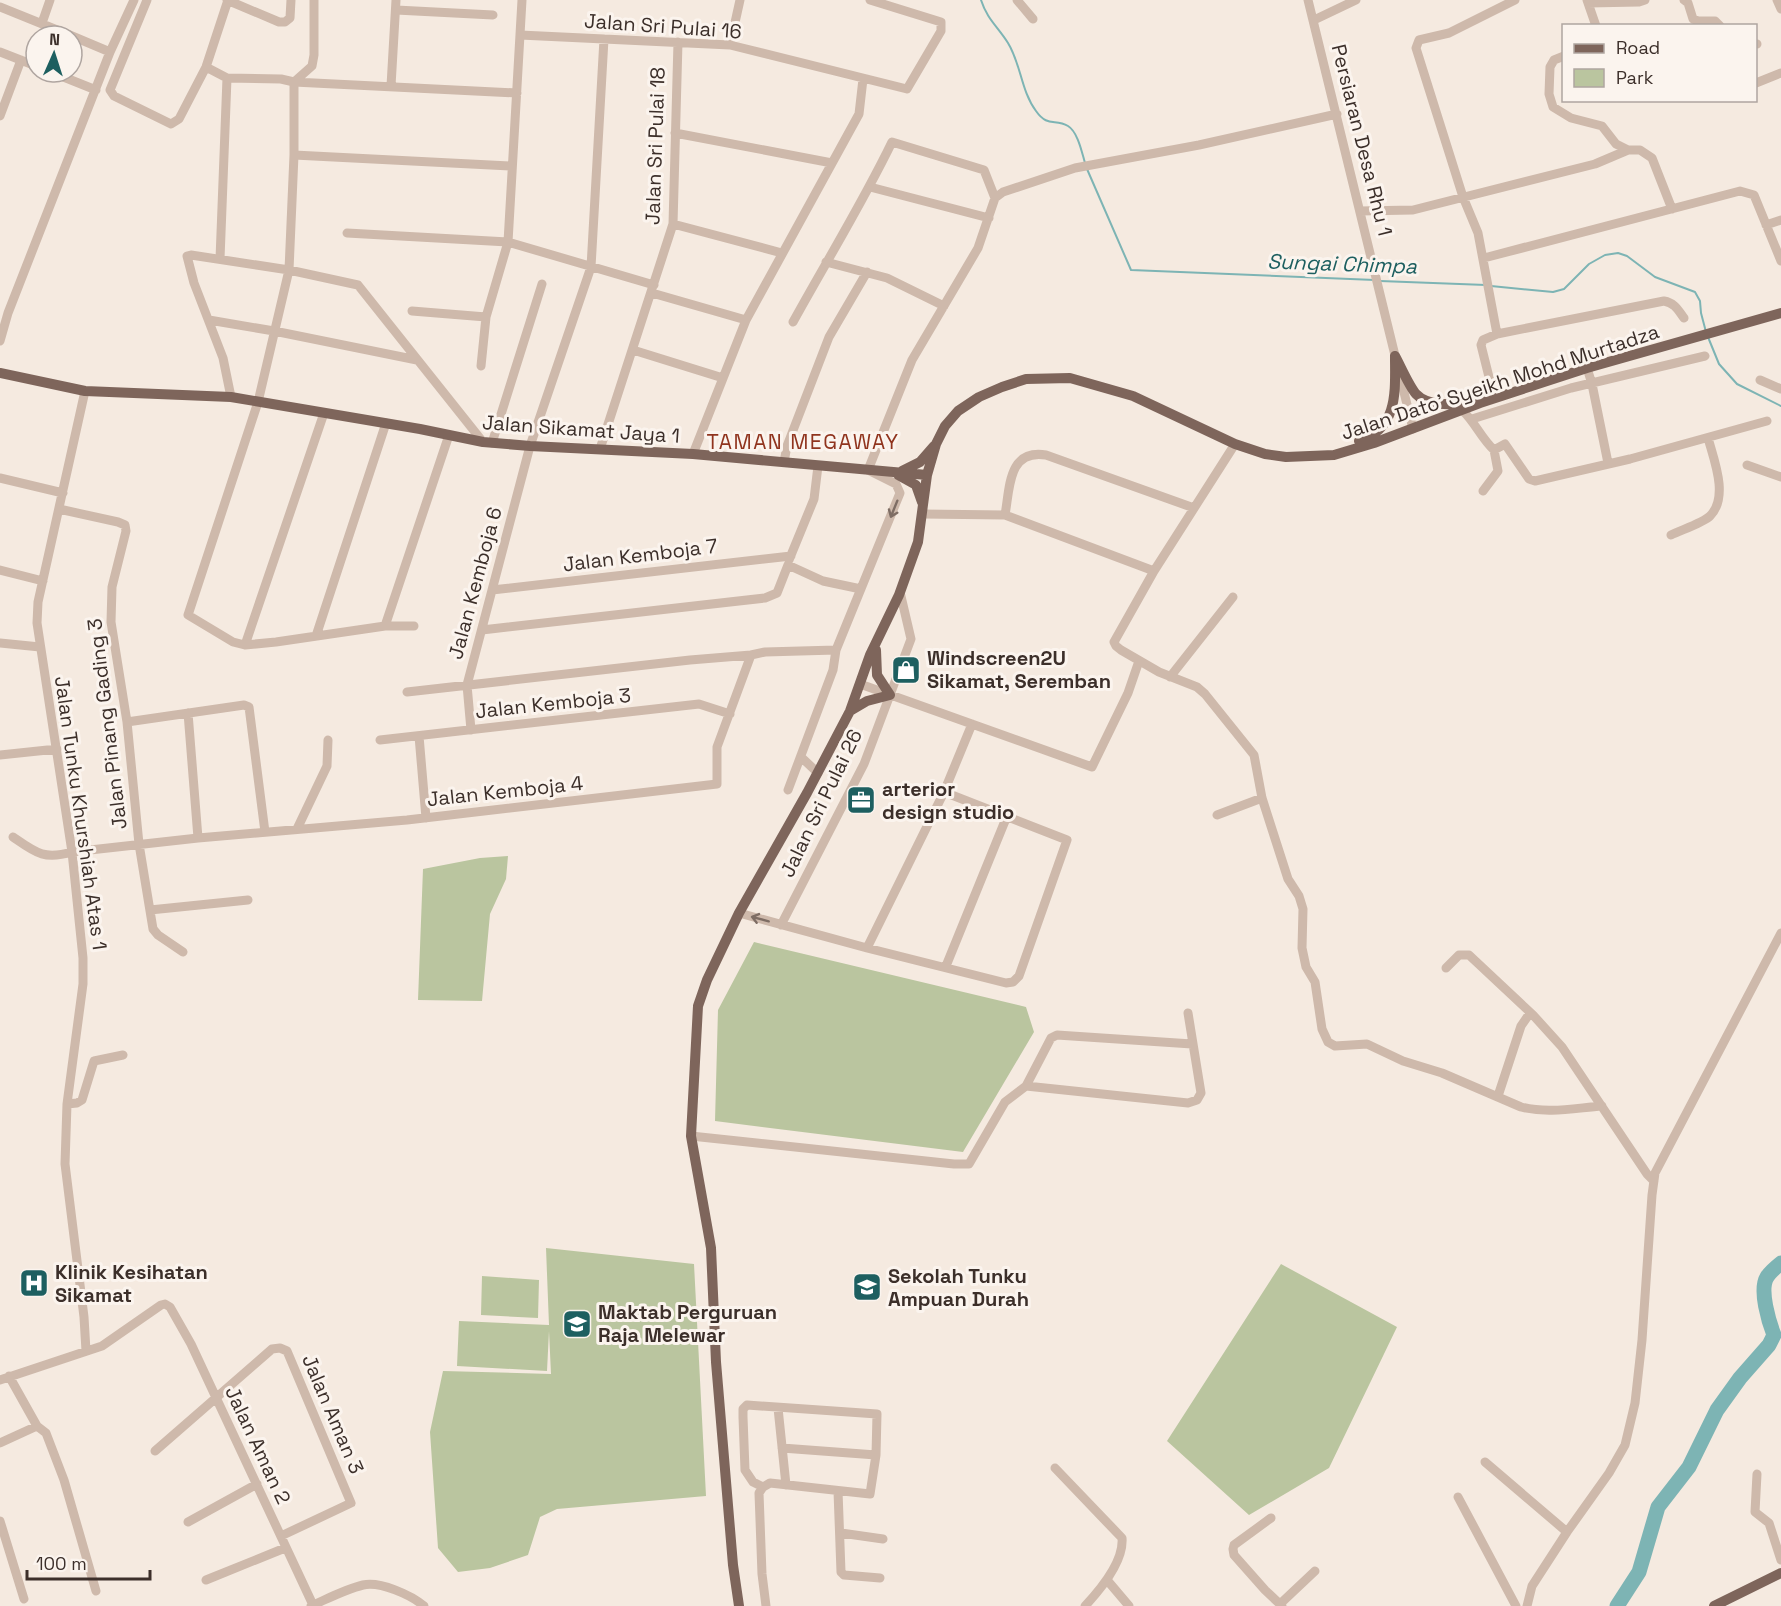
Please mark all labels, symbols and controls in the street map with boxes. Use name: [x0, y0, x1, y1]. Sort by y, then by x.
street label: Jalan Sri Pulai 16: [583, 8, 743, 44]
north arrow: [24, 24, 84, 84]
legend: [1562, 24, 1757, 102]
text: N: [49, 29, 61, 50]
text: Road: [1616, 36, 1660, 59]
street label: Persiaran Desa Rhu 1: [1326, 41, 1398, 239]
text: Park: [1616, 66, 1654, 89]
street label: Jalan Sri Pulai 18: [639, 67, 671, 225]
water label: Sungai Chimpa: [1267, 247, 1418, 280]
street label: Jalan Dato' Syeikh Mohd Murtadza: [1338, 318, 1662, 446]
street label: Jalan Sikamat Jaya 1: [481, 409, 681, 449]
district label: TAMAN MEGAWAY: [706, 428, 900, 455]
one-way arrow: [888, 499, 899, 517]
street label: Jalan Kemboja 6: [442, 504, 508, 662]
street label: Jalan Kemboja 7: [561, 533, 719, 577]
street label: Jalan Pinang Gading 3: [81, 617, 133, 831]
place label: Windscreen2U Sikamat, Seremban: [927, 645, 1111, 694]
shop icon: Windscreen2U Sikamat, Seremban: [890, 654, 922, 686]
street label: Jalan Tunku Khurshiah Atas 1: [49, 675, 113, 951]
street label: Jalan Kemboja 3: [474, 682, 632, 724]
street label: Jalan Sri Pulai 26: [774, 725, 868, 881]
street label: Jalan Kemboja 4: [426, 770, 584, 812]
place label: arterior design studio: [882, 776, 1014, 825]
office icon: arterior design studio: [845, 784, 877, 816]
one-way arrow: [751, 913, 770, 924]
place label: Klinik Kesihatan Sikamat: [55, 1259, 208, 1308]
place label: Sekolah Tunku Ampuan Durah: [888, 1263, 1029, 1312]
hospital icon: Klinik Kesihatan Sikamat: [18, 1267, 50, 1299]
school or university icon: Sekolah Tunku Ampuan Durah: [851, 1271, 883, 1303]
place label: Maktab Perguruan Raja Melewar: [598, 1299, 777, 1348]
school or university icon: Maktab Perguruan Raja Melewar: [561, 1308, 593, 1340]
street label: Jalan Aman 3: [296, 1350, 370, 1478]
street label: Jalan Aman 2: [219, 1382, 297, 1508]
scale bar: [27, 1543, 150, 1581]
text: 100 m: [36, 1552, 87, 1575]

